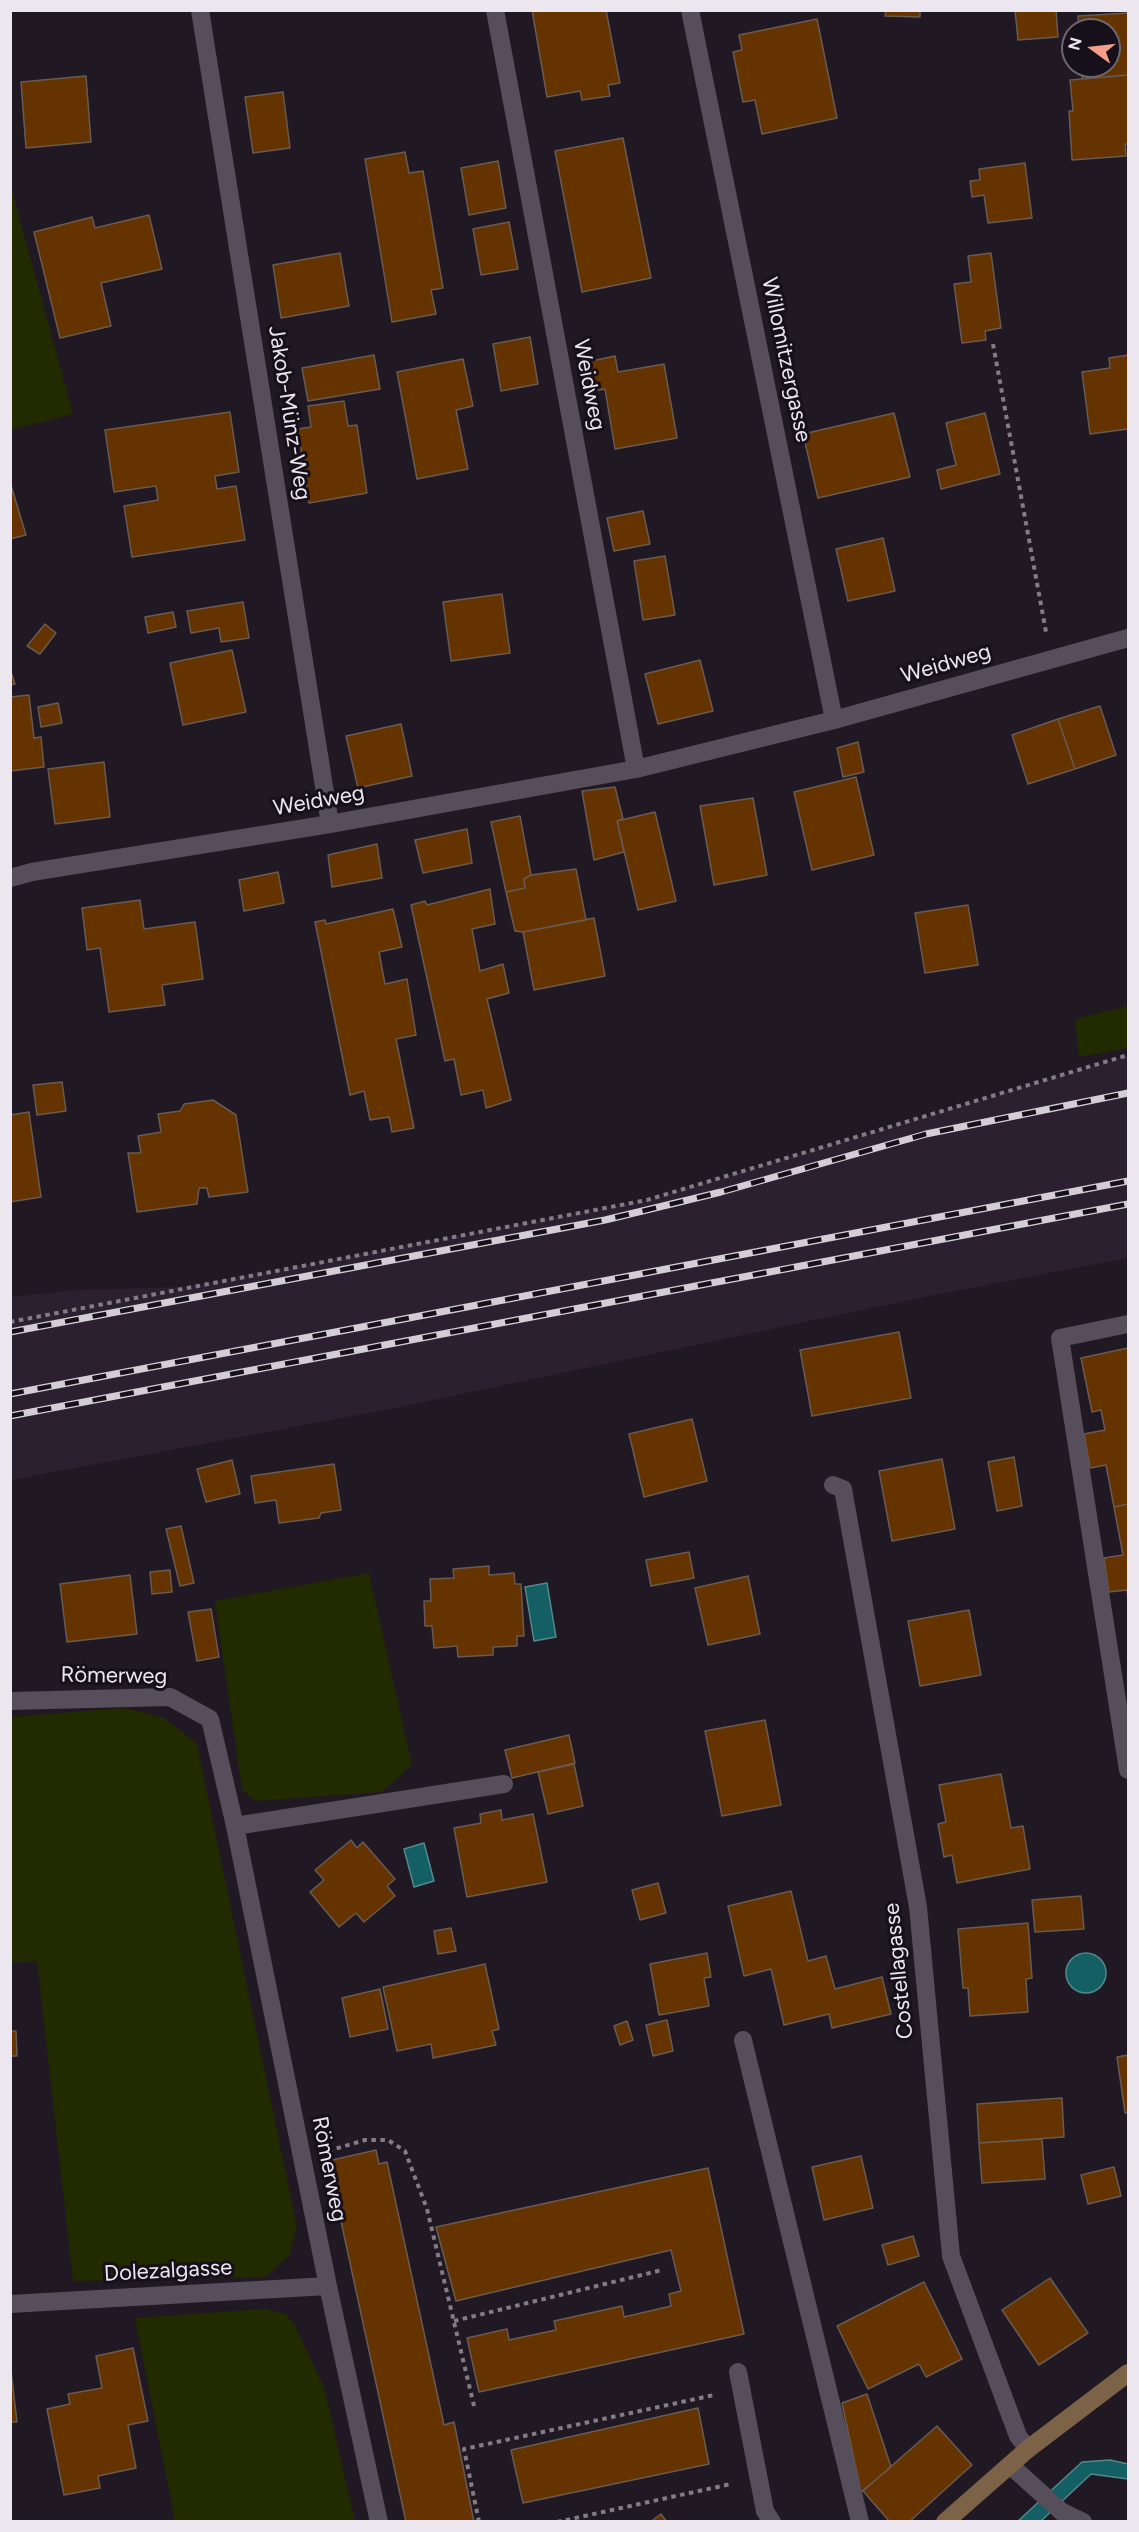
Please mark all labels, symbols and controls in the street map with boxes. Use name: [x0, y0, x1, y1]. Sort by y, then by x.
north arrow: [1061, 18, 1121, 78]
text: N: [1064, 35, 1086, 52]
street label: Willomitzergasse: [756, 275, 816, 445]
street label: Jakob-Münz-Weg: [262, 324, 316, 502]
street label: Weidweg: [567, 337, 611, 433]
street label: Weidweg: [898, 639, 994, 689]
street label: Weidweg: [271, 780, 367, 822]
street label: Römerweg: [60, 1662, 168, 1690]
street label: Costellagasse: [879, 1902, 919, 2040]
street label: Römerweg: [306, 2114, 352, 2224]
street label: Dolezalgasse: [103, 2254, 233, 2288]

